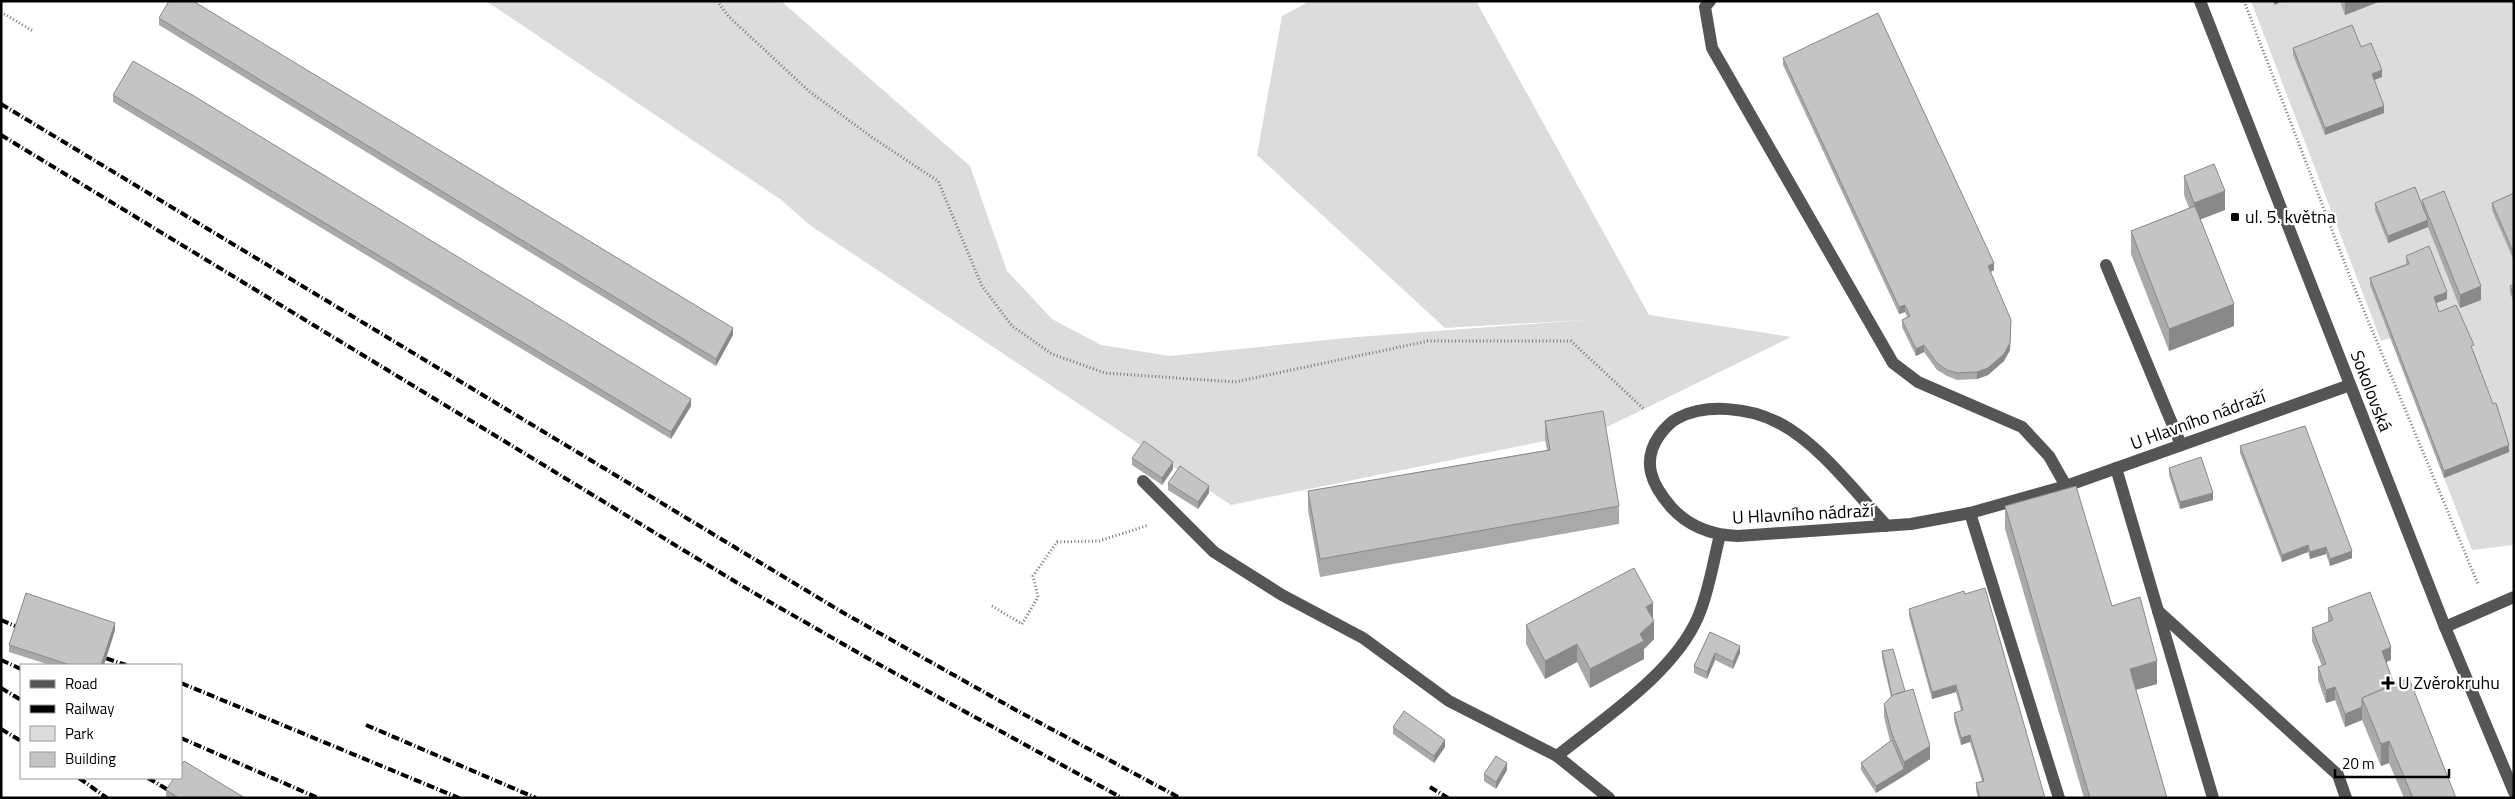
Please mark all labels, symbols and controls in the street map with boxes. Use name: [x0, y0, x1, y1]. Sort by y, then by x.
place label: ul. 5. května: [2245, 203, 2336, 230]
marker: ul. 5. května: [2229, 211, 2241, 223]
street label: Sokolovská: [2344, 346, 2399, 435]
street label: U Hlavního nádraží: [2127, 382, 2271, 456]
street label: U Hlavního nádraží: [1731, 496, 1877, 531]
legend: [20, 664, 182, 779]
place label: U Zvěrokruhu: [2398, 669, 2500, 696]
text: Road: [65, 672, 97, 695]
marker: U Zvěrokruhu: [2382, 677, 2394, 689]
text: Railway: [65, 697, 115, 720]
text: Park: [65, 722, 94, 745]
scale bar: [2335, 746, 2449, 778]
text: Building: [65, 747, 116, 770]
text: 20 m: [2342, 752, 2375, 775]

